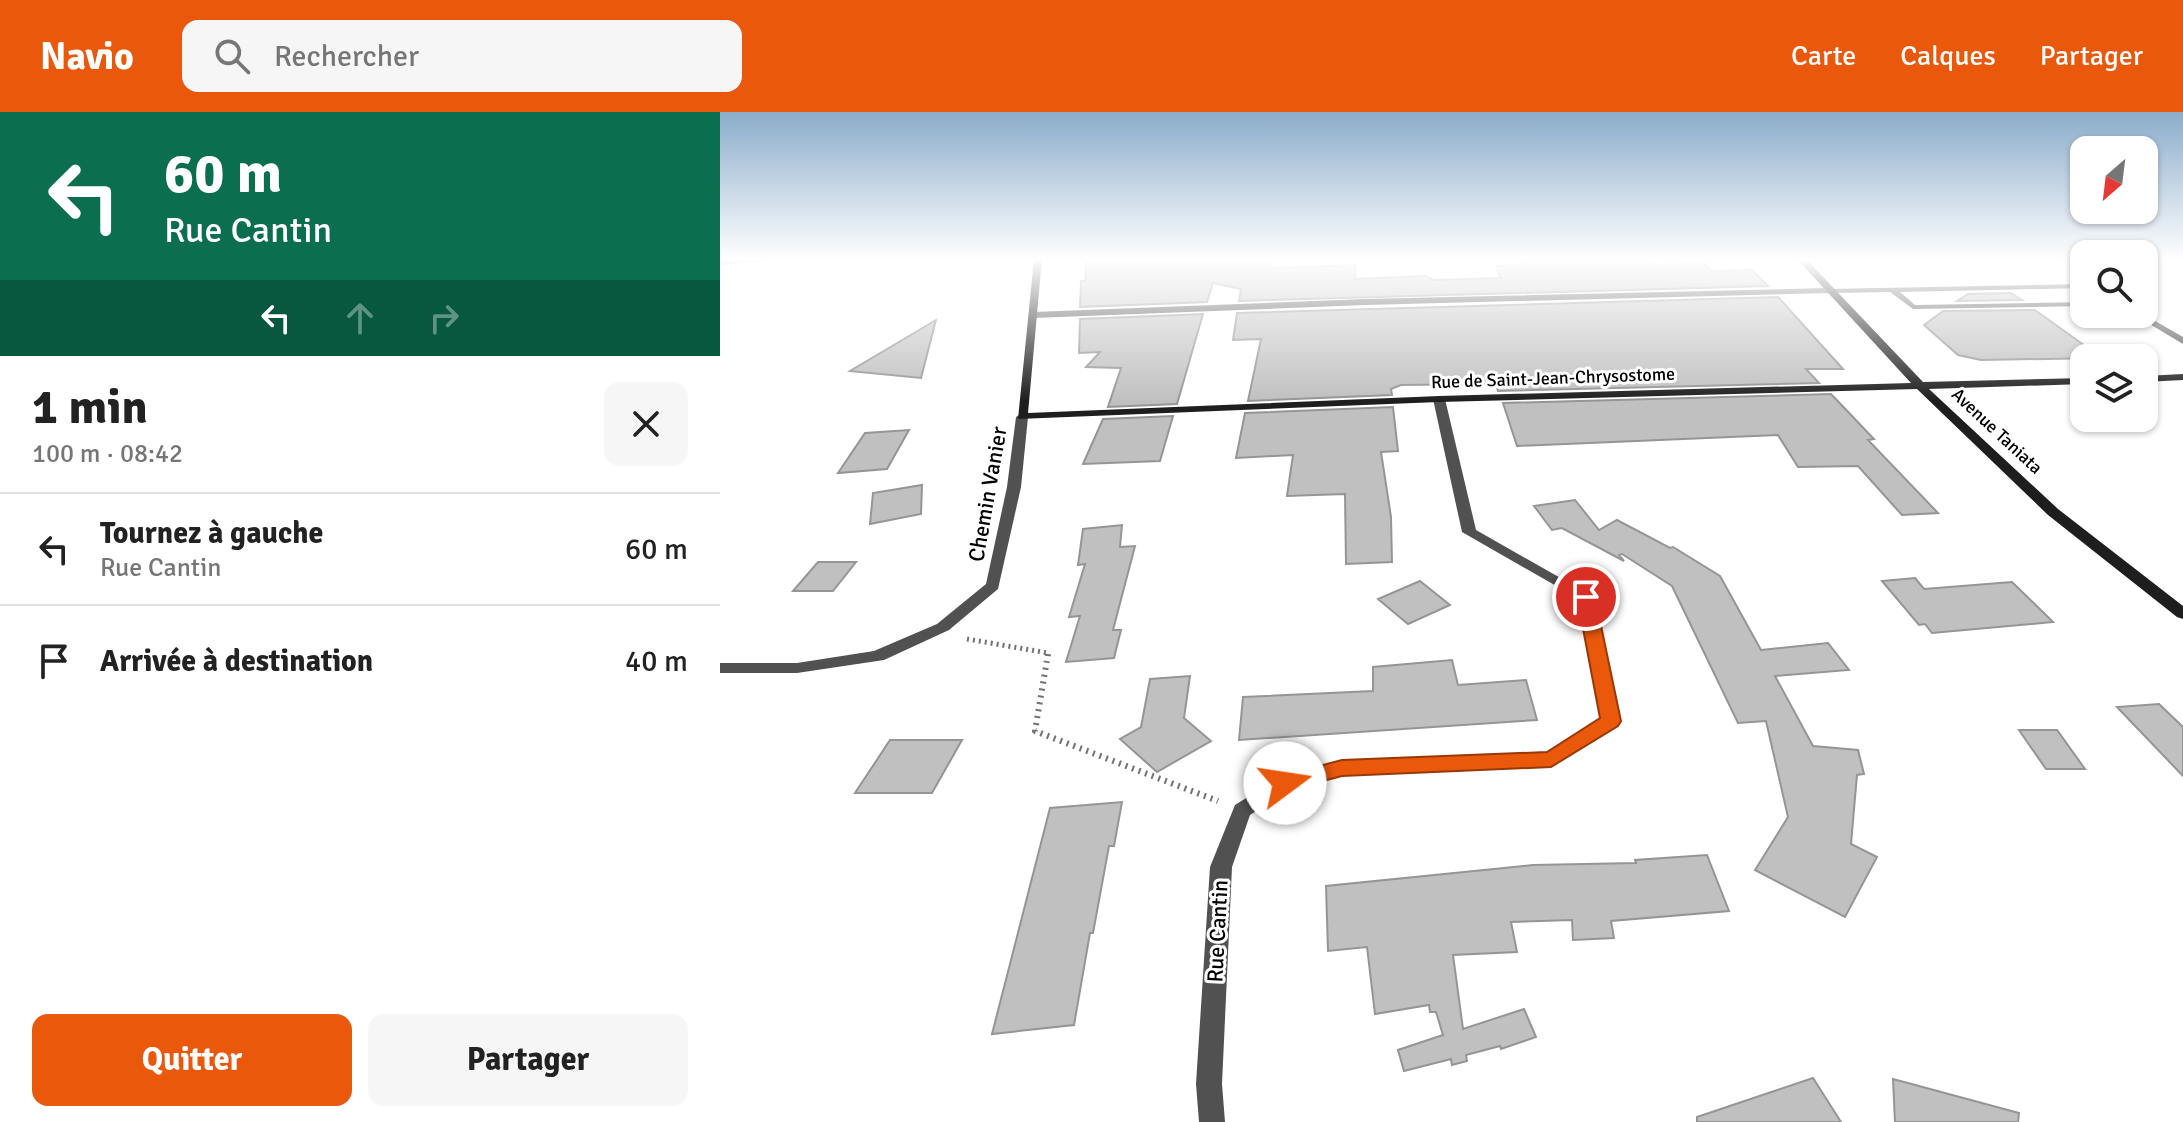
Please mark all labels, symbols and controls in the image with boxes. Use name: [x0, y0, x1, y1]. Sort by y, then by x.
search box: [182, 20, 742, 92]
text: Navio: [40, 33, 134, 80]
icon: search: [210, 34, 254, 78]
text: Rechercher: [274, 38, 419, 75]
text: Carte: [1791, 39, 1856, 73]
text: Calques: [1900, 39, 1996, 73]
text: Partager: [2040, 39, 2143, 73]
north arrow: [2070, 136, 2158, 224]
map controls: [2070, 136, 2158, 432]
text: 60 m: [164, 139, 282, 208]
icon: left: [32, 144, 136, 248]
text: Rue Cantin: [164, 208, 332, 253]
button: search: [2070, 240, 2158, 328]
icon: left: [254, 296, 298, 340]
icon: ahead: [338, 296, 382, 340]
icon: right: [422, 296, 466, 340]
button: layers: [2070, 344, 2158, 432]
street label: Rue de Saint-Jean-Chrysostome: [1431, 363, 1675, 393]
text: 1 min: [32, 378, 148, 437]
button: close: [604, 382, 688, 466]
street label: Avenue Taniata: [1947, 383, 2047, 479]
street label: Chemin Vanier: [962, 424, 1013, 564]
text: 100 m · 08:42: [32, 438, 183, 470]
text: Tournez à gauche: [100, 515, 323, 552]
icon: left: [32, 527, 76, 571]
text: 60 m: [625, 531, 688, 568]
text: Rue Cantin: [100, 552, 221, 584]
pin: [1552, 563, 1620, 631]
icon: arrive: [1564, 575, 1608, 619]
icon: arrive: [32, 639, 76, 683]
text: Arrivée à destination: [100, 643, 373, 680]
text: 40 m: [625, 643, 688, 680]
position arrow: [1243, 741, 1327, 825]
street label: Rue Cantin: [1201, 879, 1234, 983]
button: Quitter: [32, 1014, 352, 1106]
button: Partager: [368, 1014, 688, 1106]

